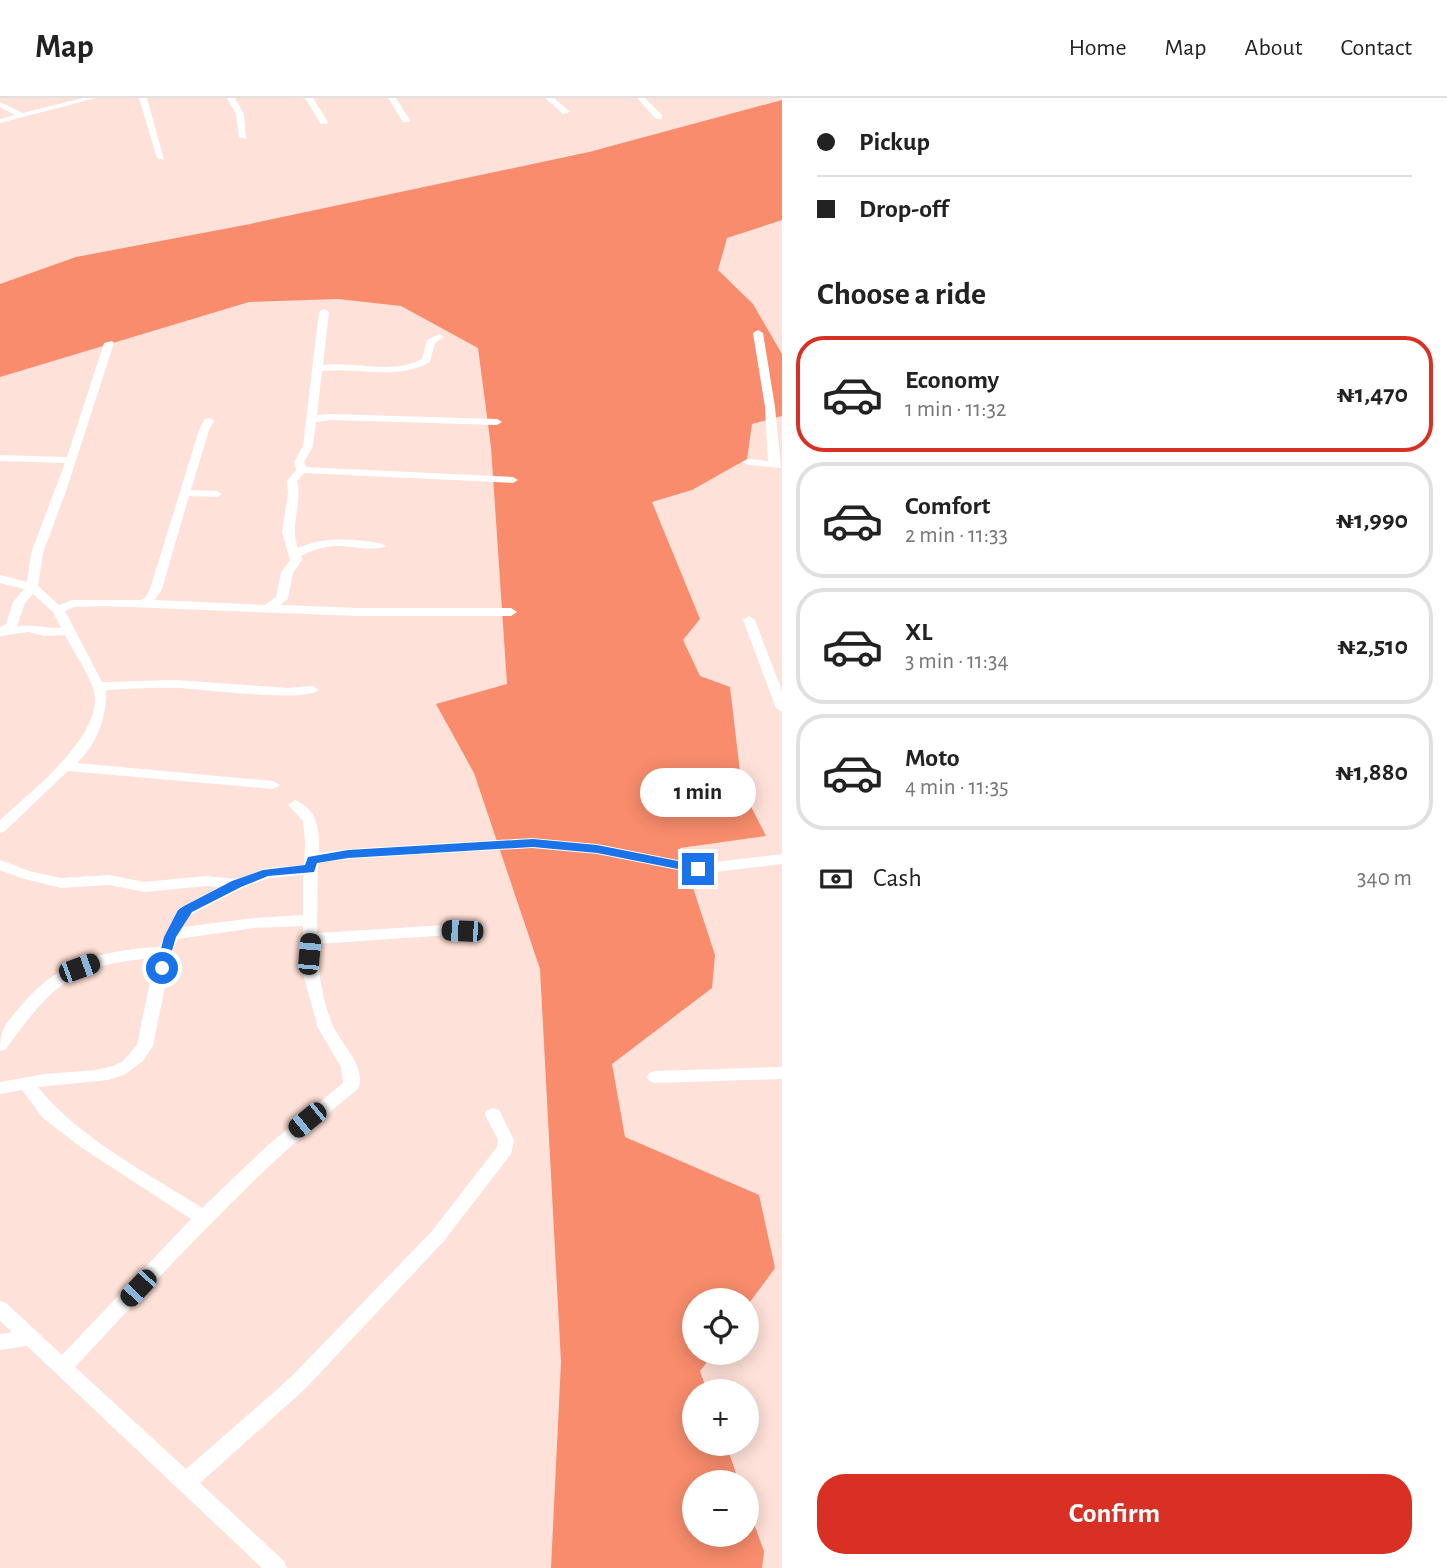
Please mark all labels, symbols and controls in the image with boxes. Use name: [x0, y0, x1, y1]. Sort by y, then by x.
text: Map: [35, 31, 94, 64]
text: Home: [1069, 36, 1127, 60]
text: Map: [1165, 36, 1207, 60]
text: About: [1245, 36, 1302, 60]
text: Contact: [1340, 36, 1412, 60]
text: Pickup: [859, 129, 930, 155]
text: Drop-off: [859, 196, 948, 222]
text: Choose a ride: [817, 278, 986, 310]
icon: car: [821, 363, 884, 426]
text: Economy: [905, 367, 999, 393]
text: ₦1,470: [1336, 381, 1408, 407]
text: 1 min · 11:32: [905, 398, 1006, 421]
icon: car: [821, 489, 884, 552]
text: Comfort: [905, 493, 990, 519]
text: ₦1,990: [1336, 507, 1408, 533]
text: 2 min · 11:33: [905, 524, 1008, 547]
icon: car: [821, 615, 884, 678]
text: XL: [905, 619, 932, 645]
text: ₦2,510: [1337, 633, 1408, 659]
text: 3 min · 11:34: [905, 650, 1009, 673]
icon: car: [821, 741, 884, 804]
text: Moto: [905, 745, 960, 771]
text: ₦1,880: [1335, 759, 1408, 785]
callout: 1 min: [640, 768, 756, 816]
text: 4 min · 11:35: [905, 776, 1009, 799]
text: 1 min: [674, 781, 722, 804]
route end: [682, 853, 714, 885]
icon: cash: [817, 860, 855, 898]
text: Cash: [873, 865, 922, 891]
text: 340 m: [1357, 867, 1412, 890]
car: [441, 920, 484, 942]
car: [297, 932, 322, 976]
car: [56, 951, 103, 985]
route start: [146, 952, 178, 984]
car: [285, 1099, 330, 1141]
car: [116, 1265, 161, 1311]
map controls: [682, 1288, 759, 1547]
button: locate: [682, 1288, 759, 1365]
button: +: [682, 1379, 759, 1456]
button: −: [682, 1470, 759, 1547]
button: Confirm: [817, 1474, 1412, 1554]

